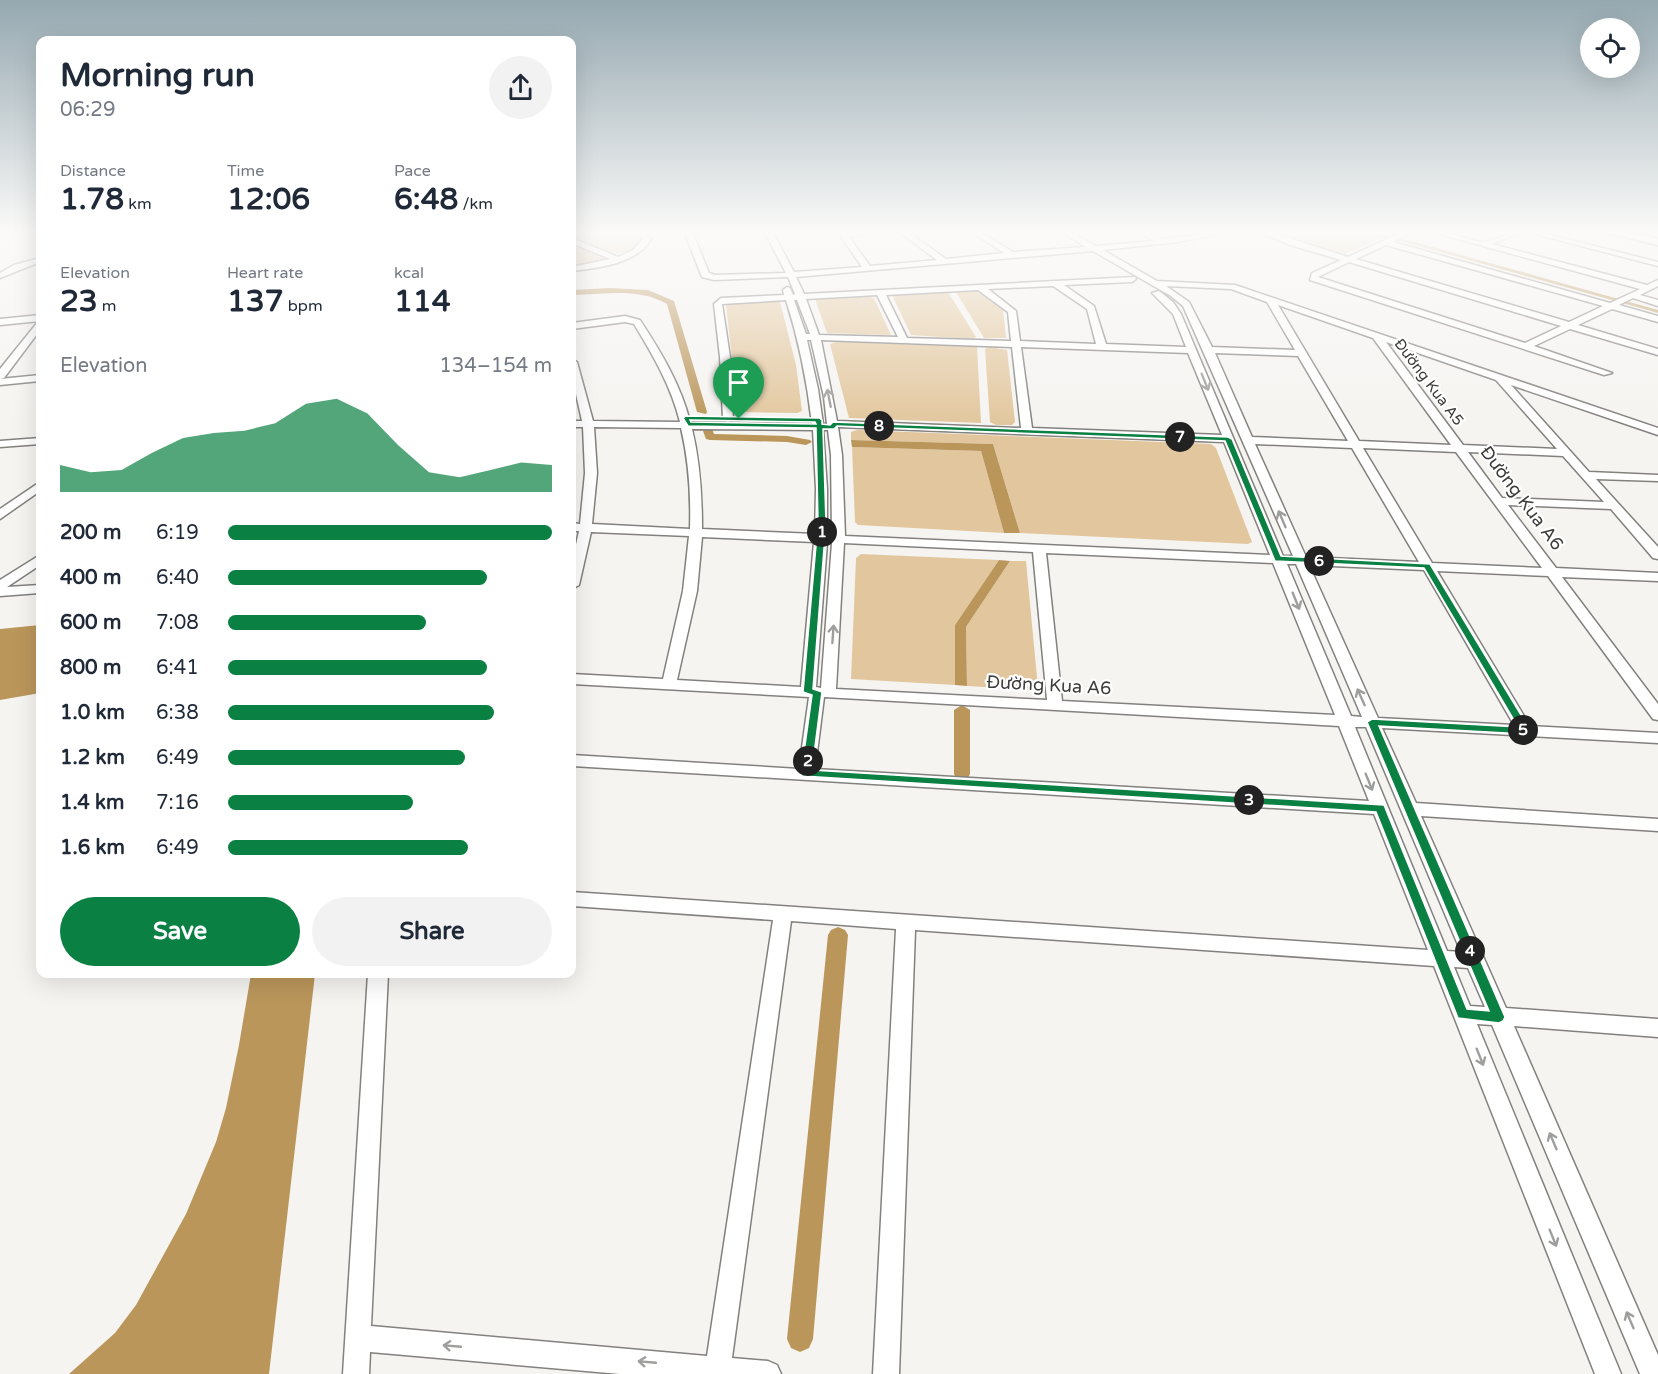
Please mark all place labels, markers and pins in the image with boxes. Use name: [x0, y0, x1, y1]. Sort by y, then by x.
pin: [713, 357, 764, 419]
pin: 8: [864, 411, 894, 441]
pin: 7: [1165, 422, 1195, 452]
pin: 1: [807, 517, 837, 547]
pin: 6: [1304, 546, 1334, 576]
pin: 5: [1508, 715, 1538, 745]
pin: 2: [793, 746, 823, 776]
pin: 3: [1234, 785, 1264, 815]
pin: 4: [1455, 936, 1485, 966]

